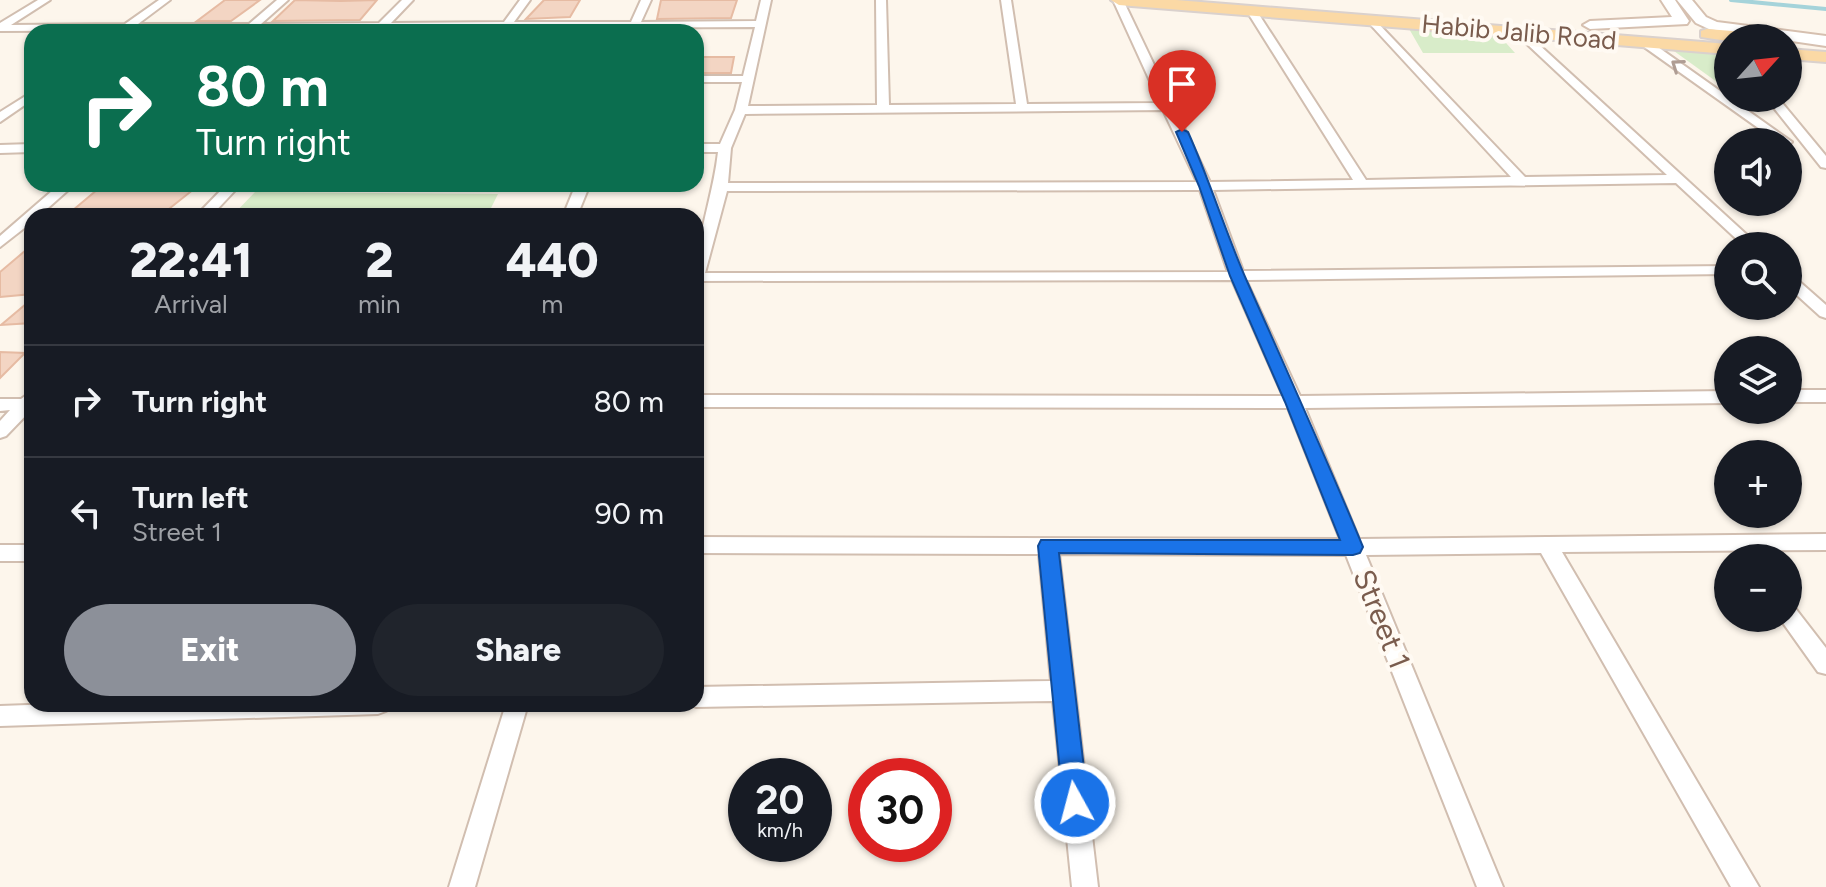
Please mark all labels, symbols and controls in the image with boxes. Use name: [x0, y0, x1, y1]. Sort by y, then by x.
street label: Habib Jalib Road: [1420, 8, 1618, 56]
north arrow: [1714, 24, 1802, 112]
map controls: [1714, 24, 1802, 632]
pin: [1148, 50, 1216, 132]
text: 80 m: [196, 53, 329, 120]
icon: right: [64, 56, 168, 160]
one-way arrow: [1671, 60, 1685, 75]
icon: arrive: [1160, 62, 1204, 106]
text: Turn right: [196, 121, 351, 164]
button: sound: [1714, 128, 1802, 216]
text: 22:41: [129, 231, 253, 289]
text: 2: [365, 231, 393, 289]
text: 440: [506, 231, 599, 289]
button: search: [1714, 232, 1802, 320]
text: Arrival: [154, 288, 228, 320]
text: min: [358, 288, 401, 320]
text: m: [541, 288, 563, 320]
button: layers: [1714, 336, 1802, 424]
icon: right: [64, 379, 108, 423]
text: Turn right: [132, 383, 267, 420]
text: 80 m: [593, 383, 664, 420]
button: +: [1714, 440, 1802, 528]
text: Turn left: [132, 479, 249, 516]
icon: left: [64, 491, 108, 535]
text: 90 m: [595, 495, 664, 532]
text: Street 1: [132, 516, 222, 548]
button: −: [1714, 544, 1802, 632]
street label: Street 1: [1345, 564, 1419, 674]
button: Exit: [64, 604, 356, 696]
button: Share: [372, 604, 664, 696]
speed limit sign: 30: [848, 758, 952, 862]
position arrow: [1033, 761, 1117, 845]
text: 20: [755, 776, 805, 824]
text: km/h: [757, 818, 803, 842]

